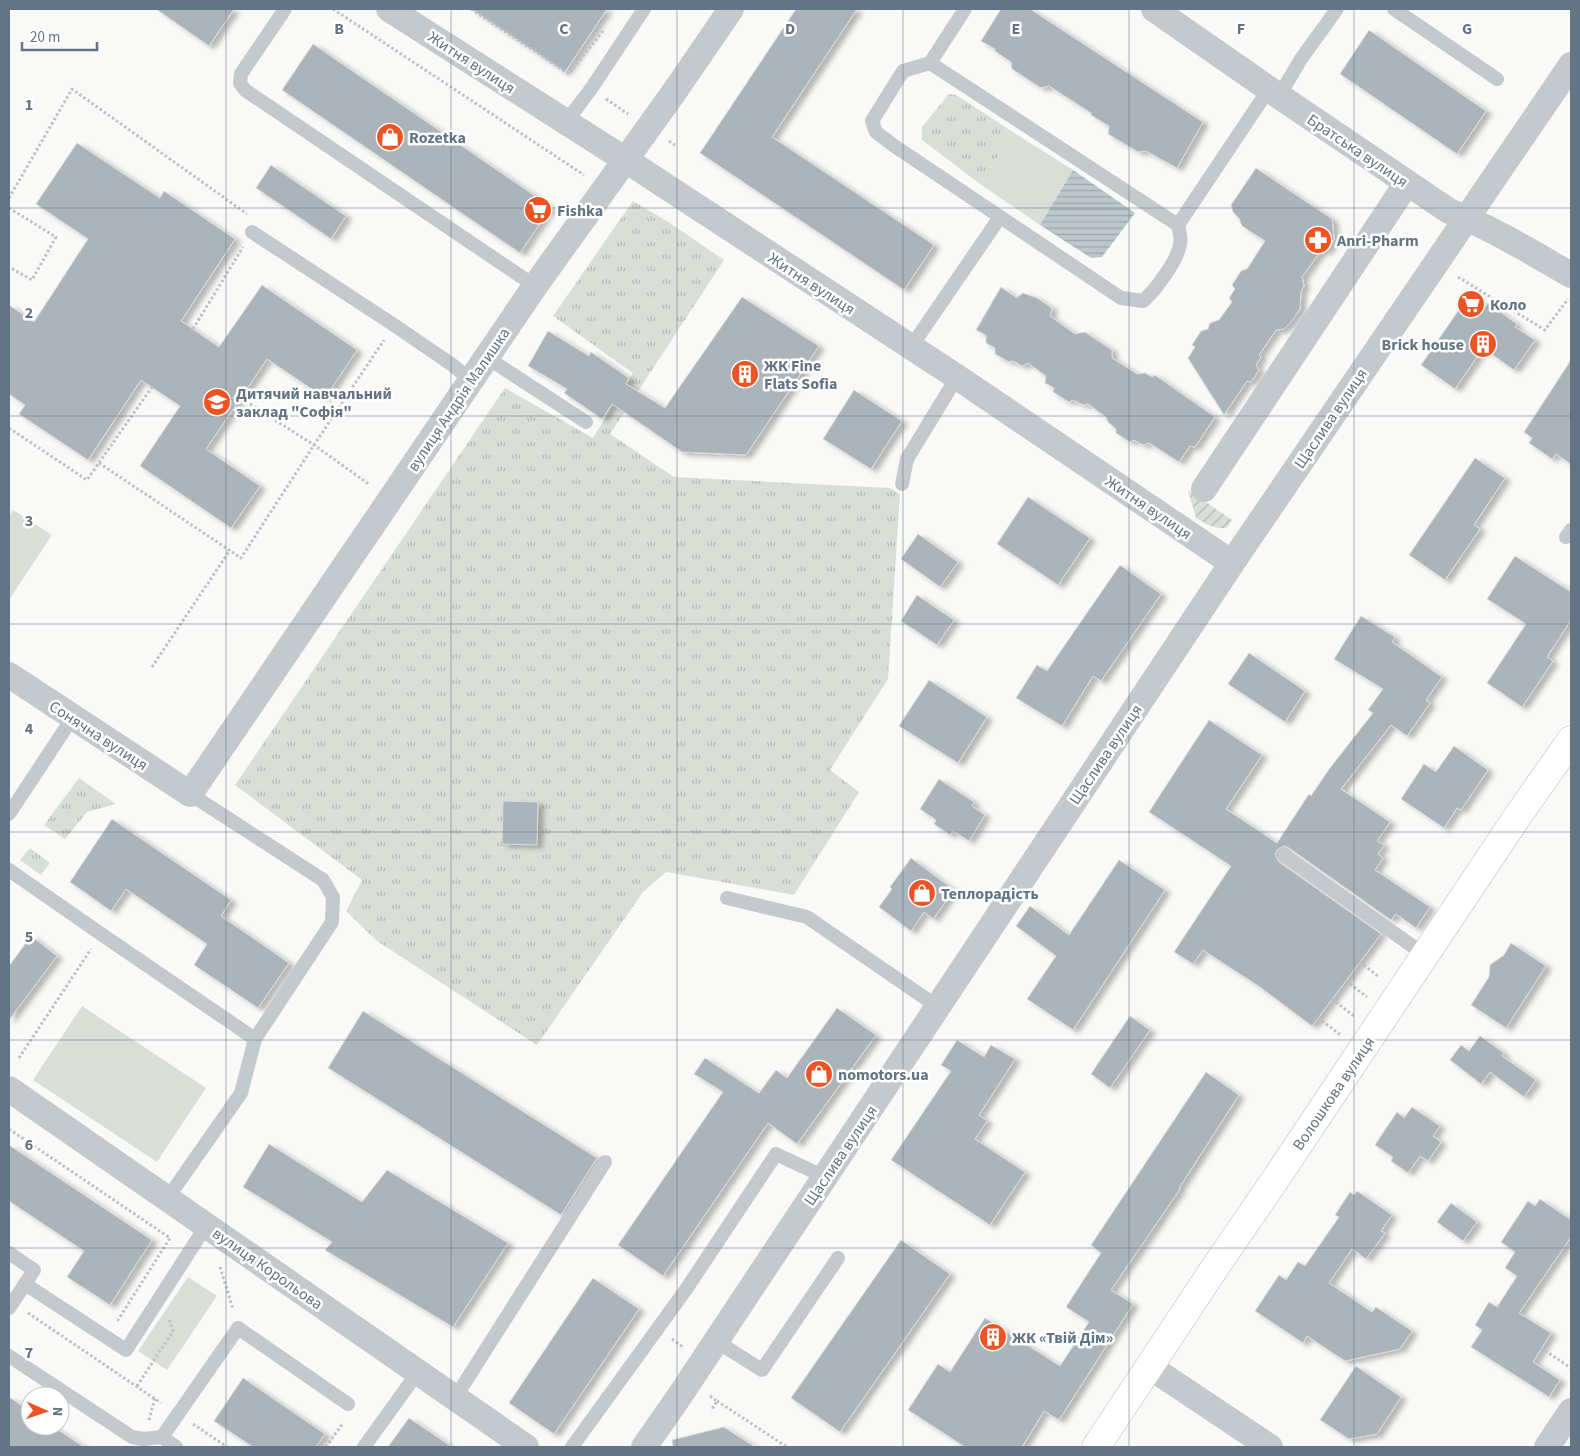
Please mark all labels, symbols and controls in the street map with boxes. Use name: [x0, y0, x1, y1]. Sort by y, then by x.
text: B: [334, 18, 344, 40]
text: C: [559, 18, 569, 40]
text: D: [785, 18, 795, 40]
text: E: [1012, 18, 1020, 40]
text: F: [1237, 18, 1245, 40]
text: G: [1462, 18, 1472, 40]
scale bar: [22, 20, 98, 52]
street label: Житня вулиця: [423, 26, 519, 99]
text: 20 m: [30, 27, 60, 48]
text: 1: [25, 94, 33, 116]
street label: Братська вулиця: [1303, 109, 1412, 193]
shop icon: Rozetka: [375, 122, 405, 152]
place label: Rozetka: [409, 127, 466, 149]
supermarket icon: Fishka: [523, 195, 553, 225]
place label: Fishka: [557, 200, 603, 222]
pharmacy icon: Anri-Pharm: [1303, 225, 1333, 255]
place label: Anri-Pharm: [1336, 230, 1419, 252]
street label: Житня вулиця: [763, 247, 859, 320]
supermarket icon: Коло: [1456, 289, 1486, 319]
place label: Коло: [1490, 294, 1527, 316]
text: 2: [25, 302, 33, 324]
street label: вулиця Андрія Малишка: [402, 323, 515, 476]
building icon: Brick house: [1468, 329, 1498, 359]
place label: Brick house: [1382, 334, 1464, 356]
place label: ЖК Fine Flats Sofia: [764, 355, 837, 395]
building icon: ЖК Fine Flats Sofia: [730, 359, 760, 389]
street label: Щаслива вулиця: [1289, 364, 1373, 473]
place label: Дитячий навчальний заклад "Софія": [236, 383, 392, 423]
school or university icon: Дитячий навчальний заклад "Софія": [202, 387, 232, 417]
street label: Житня вулиця: [1101, 471, 1196, 545]
text: 3: [25, 510, 33, 532]
street label: Сонячна вулиця: [45, 696, 152, 776]
street label: Щаслива вулиця: [1064, 700, 1148, 809]
text: 4: [25, 718, 34, 740]
shop icon: Теплорадість: [907, 878, 937, 908]
place label: Теплорадість: [941, 883, 1039, 905]
text: 5: [25, 926, 33, 948]
street label: Волошкова вулиця: [1288, 1032, 1380, 1155]
shop icon: nomotors.ua: [804, 1059, 834, 1089]
place label: nomotors.ua: [838, 1064, 929, 1086]
street label: Щаслива вулиця: [799, 1101, 883, 1210]
text: 6: [25, 1134, 33, 1156]
street label: вулиця Корольова: [208, 1223, 327, 1315]
building icon: ЖК «Твій Дім»: [978, 1322, 1008, 1352]
place label: ЖК «Твій Дім»: [1012, 1327, 1113, 1349]
text: 7: [25, 1342, 33, 1364]
north arrow: [20, 1386, 70, 1436]
text: N: [47, 1406, 67, 1416]

